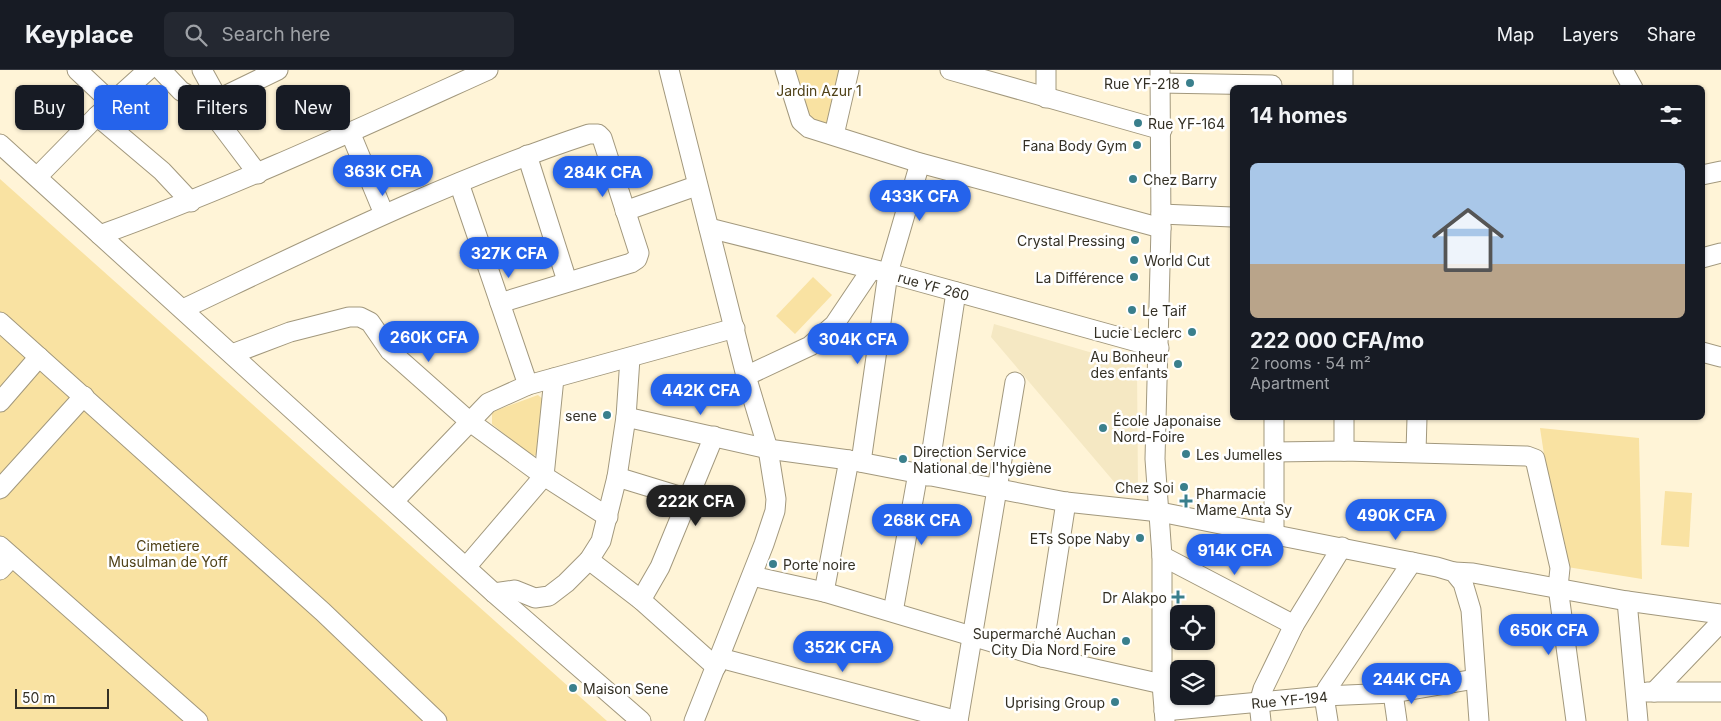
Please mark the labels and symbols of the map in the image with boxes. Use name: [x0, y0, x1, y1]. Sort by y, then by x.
place label: Rue YF-218: [1104, 75, 1180, 92]
marker: Rue YF-218: [1184, 77, 1196, 89]
park label: Jardin Azur 1: [776, 82, 862, 99]
place label: Rue YF-164: [1148, 115, 1225, 132]
marker: Rue YF-164: [1132, 117, 1144, 129]
place label: Fana Body Gym: [1023, 137, 1127, 154]
marker: Fana Body Gym: [1131, 139, 1143, 151]
pin: 363K CFA: [331, 154, 435, 197]
pin: 284K CFA: [551, 156, 655, 198]
place label: Chez Barry: [1143, 171, 1217, 188]
marker: Chez Barry: [1127, 173, 1139, 185]
pin: 433K CFA: [868, 180, 972, 222]
place label: Crystal Pressing: [1017, 232, 1125, 249]
marker: Crystal Pressing: [1129, 234, 1141, 246]
pin: 327K CFA: [457, 236, 561, 279]
place label: World Cut: [1144, 252, 1210, 269]
marker: World Cut: [1128, 254, 1140, 266]
street label: rue YF 260: [896, 268, 971, 304]
place label: La Différence: [1036, 269, 1124, 286]
marker: La Différence: [1128, 271, 1140, 283]
place label: Le Taif: [1142, 302, 1186, 319]
marker: Le Taif: [1126, 304, 1138, 316]
pin: 260K CFA: [377, 320, 481, 363]
pin: 304K CFA: [806, 322, 910, 365]
place label: Lucie Leclerc: [1094, 324, 1182, 341]
marker: Lucie Leclerc: [1186, 326, 1198, 338]
place label: Au Bonheur des enfants: [1090, 348, 1168, 381]
marker: Au Bonheur des enfants: [1172, 358, 1184, 370]
pin: 442K CFA: [649, 374, 753, 416]
place label: sene: [565, 407, 597, 424]
marker: sene: [601, 409, 613, 421]
place label: École Japonaise Nord-Foire: [1113, 412, 1221, 445]
marker: École Japonaise Nord-Foire: [1097, 422, 1109, 434]
place label: Direction Service National de l'hygiène: [913, 443, 1052, 476]
place label: Les Jumelles: [1196, 446, 1282, 463]
marker: Les Jumelles: [1180, 448, 1192, 460]
marker: Direction Service National de l'hygiène: [897, 453, 909, 465]
place label: Chez Soi: [1115, 479, 1174, 496]
marker: Chez Soi: [1178, 481, 1190, 493]
pin: 222K CFA: [644, 484, 748, 527]
place label: Pharmacie Mame Anta Sy: [1196, 485, 1292, 518]
marker: Pharmacie Mame Anta Sy: [1180, 495, 1192, 507]
pin: 490K CFA: [1344, 498, 1448, 541]
pin: 268K CFA: [870, 504, 974, 546]
place label: ETs Sope Naby: [1030, 530, 1130, 547]
marker: ETs Sope Naby: [1134, 532, 1146, 544]
pin: 914K CFA: [1183, 534, 1287, 576]
park label: Cimetiere Musulman de Yoff: [108, 537, 228, 570]
place label: Porte noire: [783, 556, 856, 573]
marker: Porte noire: [767, 558, 779, 570]
place label: Dr Alakpo: [1102, 589, 1167, 606]
marker: Dr Alakpo: [1171, 590, 1185, 604]
pin: 650K CFA: [1497, 614, 1601, 656]
place label: Supermarché Auchan City Dia Nord Foire: [973, 625, 1116, 658]
pin: 352K CFA: [791, 630, 895, 673]
marker: Supermarché Auchan City Dia Nord Foire: [1120, 635, 1132, 647]
pin: 244K CFA: [1360, 662, 1464, 705]
place label: Maison Sene: [583, 680, 668, 697]
marker: Maison Sene: [567, 682, 579, 694]
scale bar: [15, 686, 109, 709]
street label: Rue YF-194: [1250, 687, 1329, 711]
place label: Uprising Group: [1005, 694, 1105, 711]
marker: Uprising Group: [1109, 696, 1121, 708]

